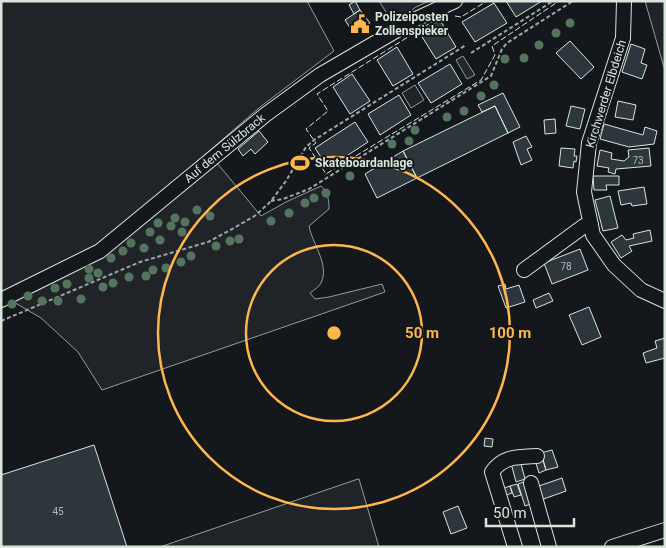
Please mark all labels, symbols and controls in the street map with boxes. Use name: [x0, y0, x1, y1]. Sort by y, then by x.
place label: Polizeiposten Zollenspieker: [375, 10, 449, 38]
public building icon: Polizeiposten Zollenspieker: [349, 13, 371, 35]
street label: Kirchwerder Elbdeich: [583, 38, 629, 150]
street label: Auf dem Sülzbrack: [181, 110, 269, 186]
sports icon: Skateboardanlage: [289, 152, 311, 174]
house number: 73: [632, 155, 644, 166]
place label: Skateboardanlage: [315, 156, 413, 170]
house number: 78: [560, 261, 572, 272]
centre of rings: [325, 324, 343, 342]
text: 50 m: [405, 324, 439, 342]
text: 100 m: [489, 324, 531, 342]
scale bar: [486, 496, 574, 528]
text: 50 m: [493, 504, 527, 522]
house number: 45: [52, 506, 64, 517]

